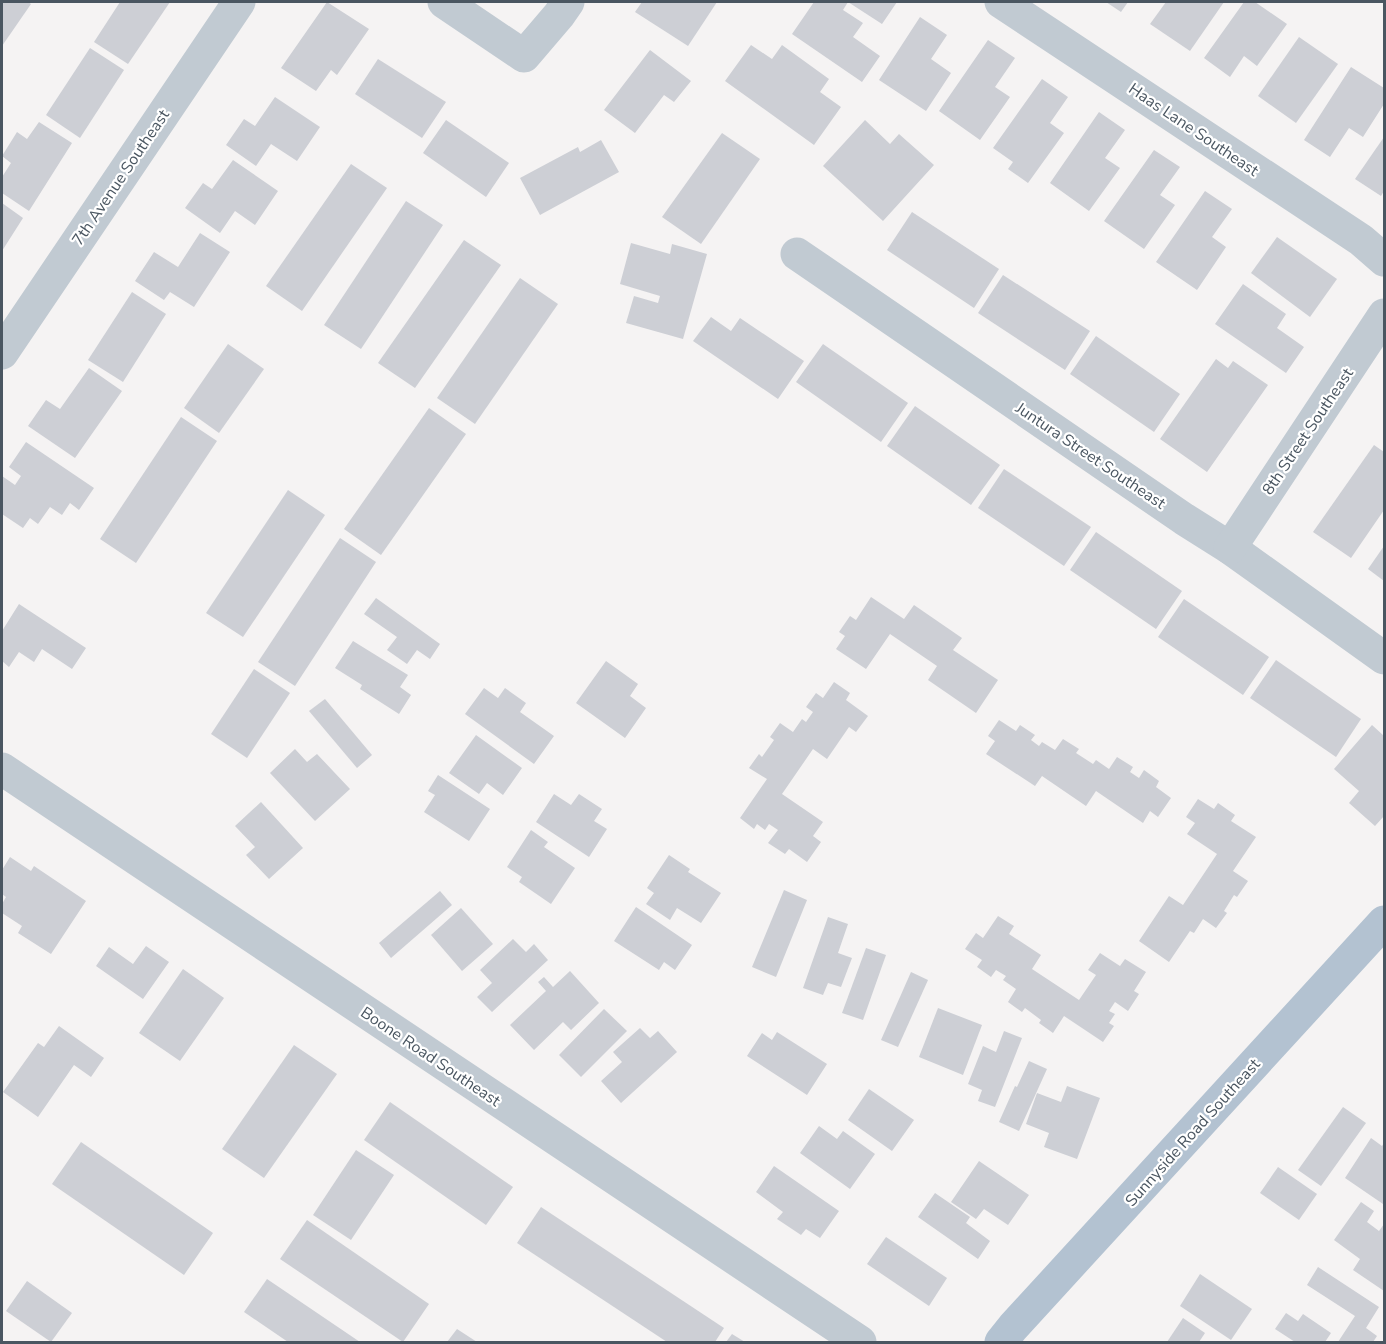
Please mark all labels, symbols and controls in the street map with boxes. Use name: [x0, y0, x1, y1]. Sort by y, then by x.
street label: Haas Lane Southeast: [1124, 78, 1263, 182]
street label: 7th Avenue Southeast: [67, 105, 175, 250]
street label: 8th Street Southeast: [1257, 363, 1359, 499]
street label: Juntura Street Southeast: [1010, 397, 1170, 514]
street label: Boone Road Southeast: [356, 1002, 505, 1112]
street label: Sunnyside Road Southeast: [1120, 1054, 1266, 1211]

